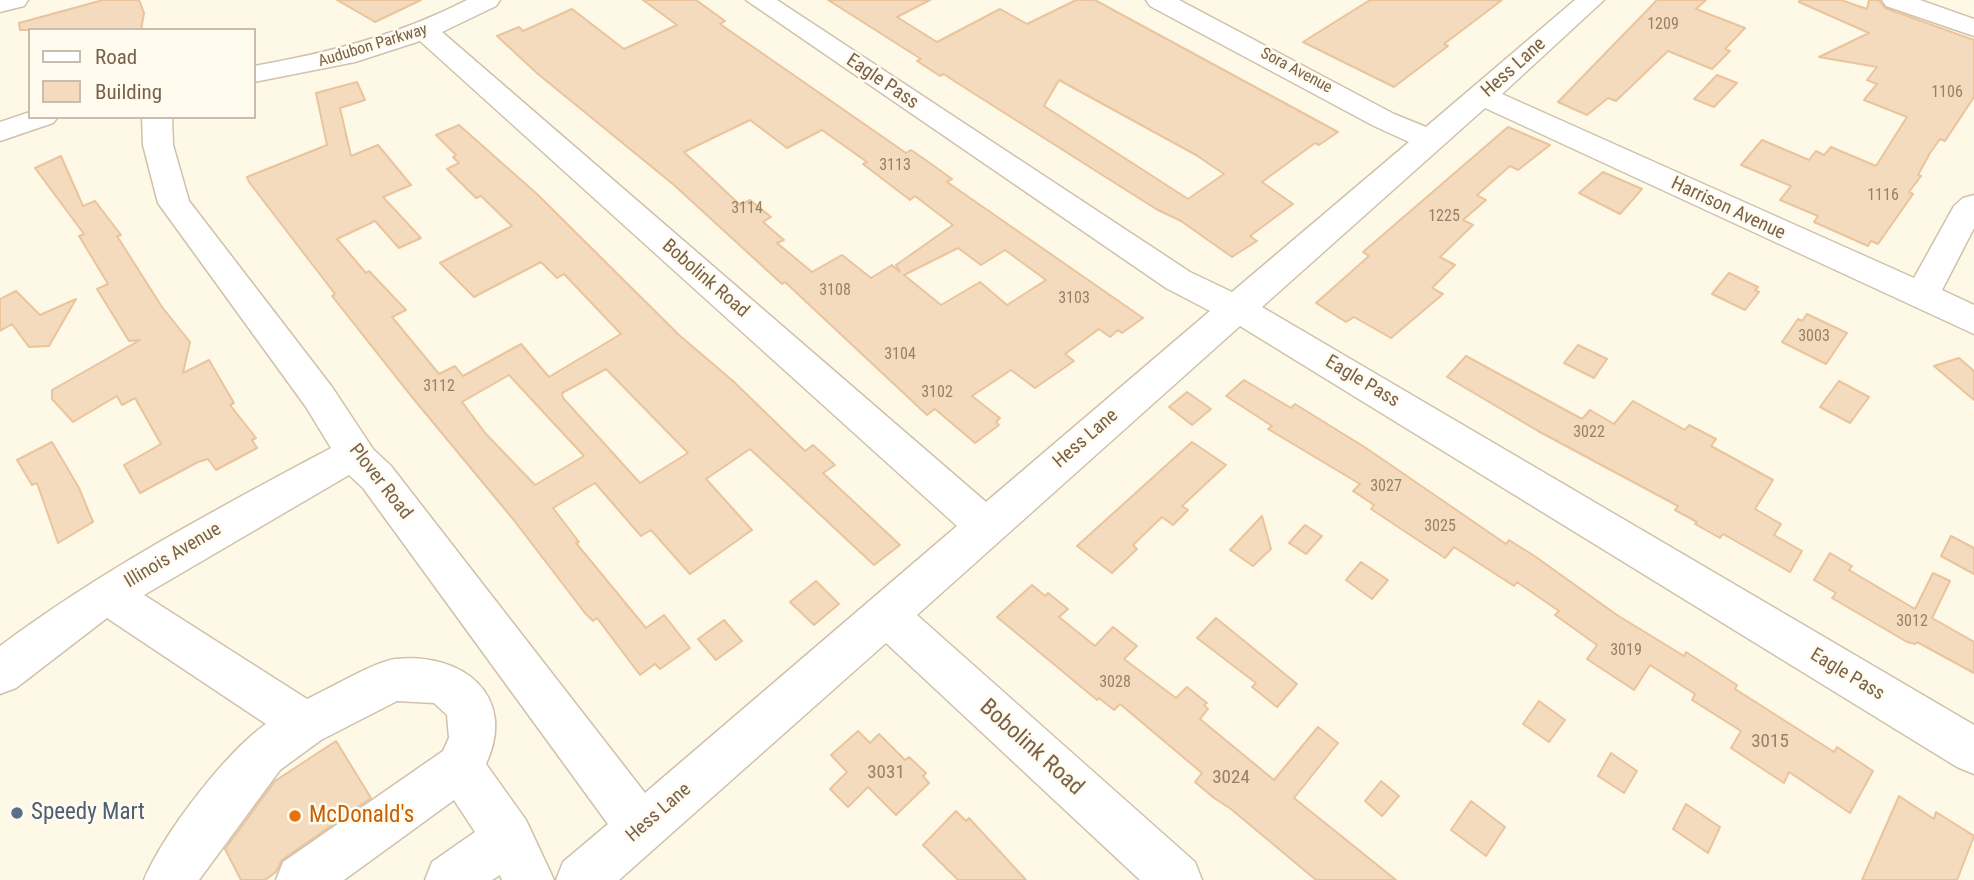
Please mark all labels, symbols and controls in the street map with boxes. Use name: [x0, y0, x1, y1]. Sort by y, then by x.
house number: 1209: [1647, 15, 1679, 35]
street label: Audubon Parkway: [316, 20, 430, 72]
legend: [28, 28, 256, 119]
street label: Hess Lane: [1477, 33, 1551, 103]
street label: Sora Avenue: [1257, 44, 1335, 98]
text: Road: [95, 45, 137, 69]
street label: Eagle Pass: [841, 50, 923, 114]
text: Building: [95, 80, 162, 104]
house number: 1106: [1931, 83, 1963, 103]
house number: 3113: [879, 156, 911, 176]
street label: Harrison Avenue: [1667, 173, 1789, 245]
house number: 1116: [1867, 186, 1899, 206]
house number: 3114: [731, 199, 763, 219]
house number: 1225: [1428, 207, 1460, 227]
street label: Bobolink Road: [657, 235, 753, 323]
house number: 3108: [819, 281, 851, 301]
house number: 3103: [1058, 289, 1090, 309]
house number: 3003: [1798, 327, 1830, 347]
house number: 3104: [884, 345, 916, 365]
street label: Eagle Pass: [1321, 351, 1403, 413]
house number: 3112: [423, 377, 455, 397]
house number: 3102: [921, 383, 953, 403]
street label: Hess Lane: [1049, 405, 1123, 473]
house number: 3022: [1573, 423, 1605, 443]
street label: Plover Road: [343, 440, 417, 524]
house number: 3027: [1370, 477, 1402, 497]
house number: 3025: [1424, 517, 1456, 537]
street label: Illinois Avenue: [121, 518, 225, 594]
house number: 3012: [1896, 612, 1928, 632]
house number: 3019: [1610, 641, 1642, 661]
street label: Eagle Pass: [1806, 644, 1888, 706]
house number: 3028: [1099, 673, 1131, 693]
street label: Bobolink Road: [973, 694, 1089, 802]
house number: 3015: [1751, 731, 1789, 753]
house number: 3031: [867, 762, 905, 784]
house number: 3024: [1212, 767, 1250, 789]
street label: Hess Lane: [622, 779, 696, 847]
place label: Speedy Mart: [31, 799, 145, 827]
place label: McDonald's: [309, 802, 414, 830]
marker: Speedy Mart: [9, 805, 25, 821]
marker: McDonald's: [287, 808, 303, 824]

